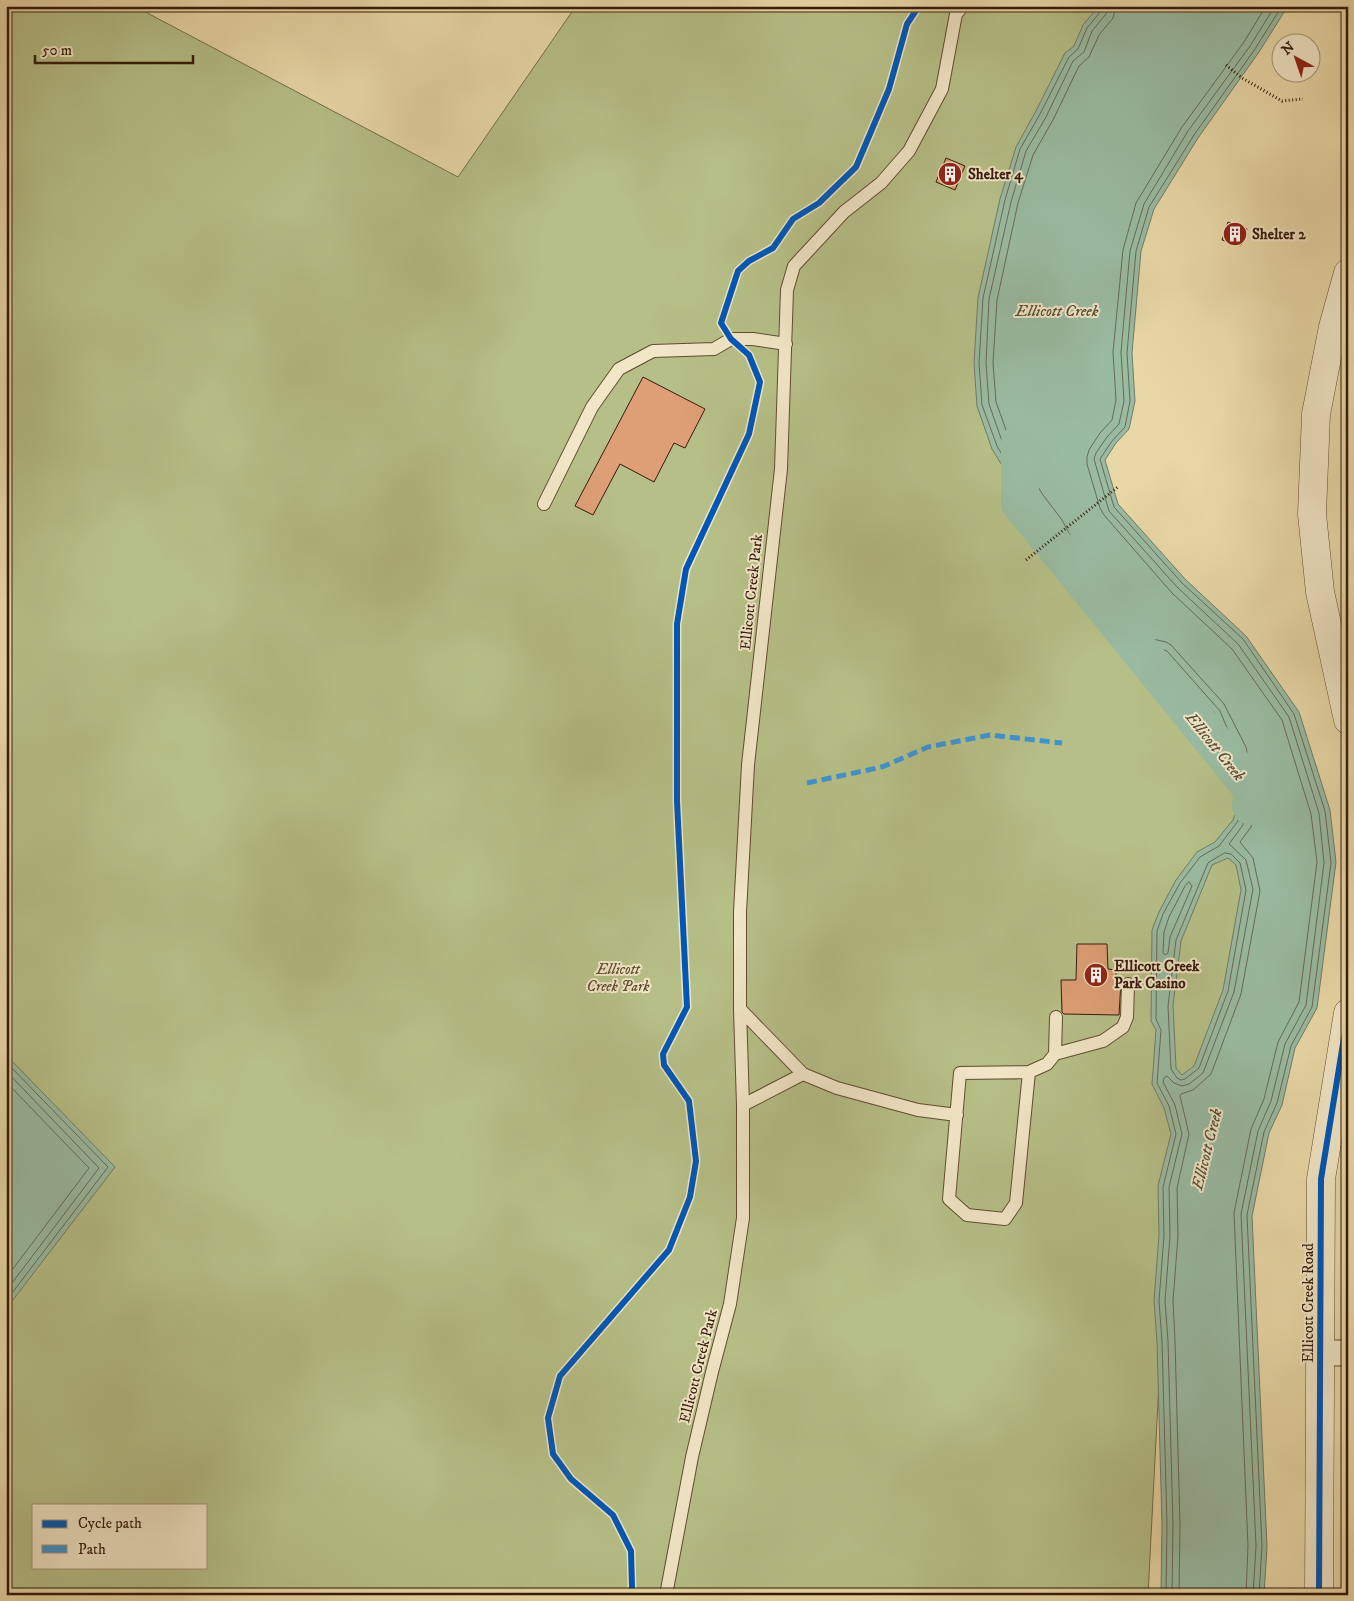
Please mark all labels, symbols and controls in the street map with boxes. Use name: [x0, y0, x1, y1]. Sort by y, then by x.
scale bar: [35, 32, 192, 64]
north arrow: [1272, 32, 1322, 82]
text: N: [1278, 38, 1299, 59]
text: 50 m: [42, 41, 72, 60]
building icon: Shelter 4: [937, 161, 963, 187]
place label: Shelter 4: [968, 165, 1024, 184]
building icon: Shelter 2: [1222, 221, 1248, 247]
place label: Shelter 2: [1252, 225, 1306, 244]
water label: Ellicott Creek: [1015, 301, 1099, 321]
street label: Ellicott Creek Park: [736, 532, 767, 651]
water label: Ellicott Creek: [1181, 707, 1249, 785]
place label: Ellicott Creek Park Casino: [1114, 957, 1200, 993]
park label: Ellicott Creek Park: [586, 960, 650, 996]
building icon: Ellicott Creek Park Casino: [1083, 962, 1109, 988]
water label: Ellicott Creek: [1187, 1106, 1227, 1193]
street label: Ellicott Creek Road: [1299, 1243, 1318, 1363]
street label: Ellicott Creek Park: [675, 1307, 722, 1425]
legend: [32, 1504, 208, 1568]
text: Cycle path: [78, 1514, 142, 1533]
text: Path: [78, 1540, 106, 1559]

